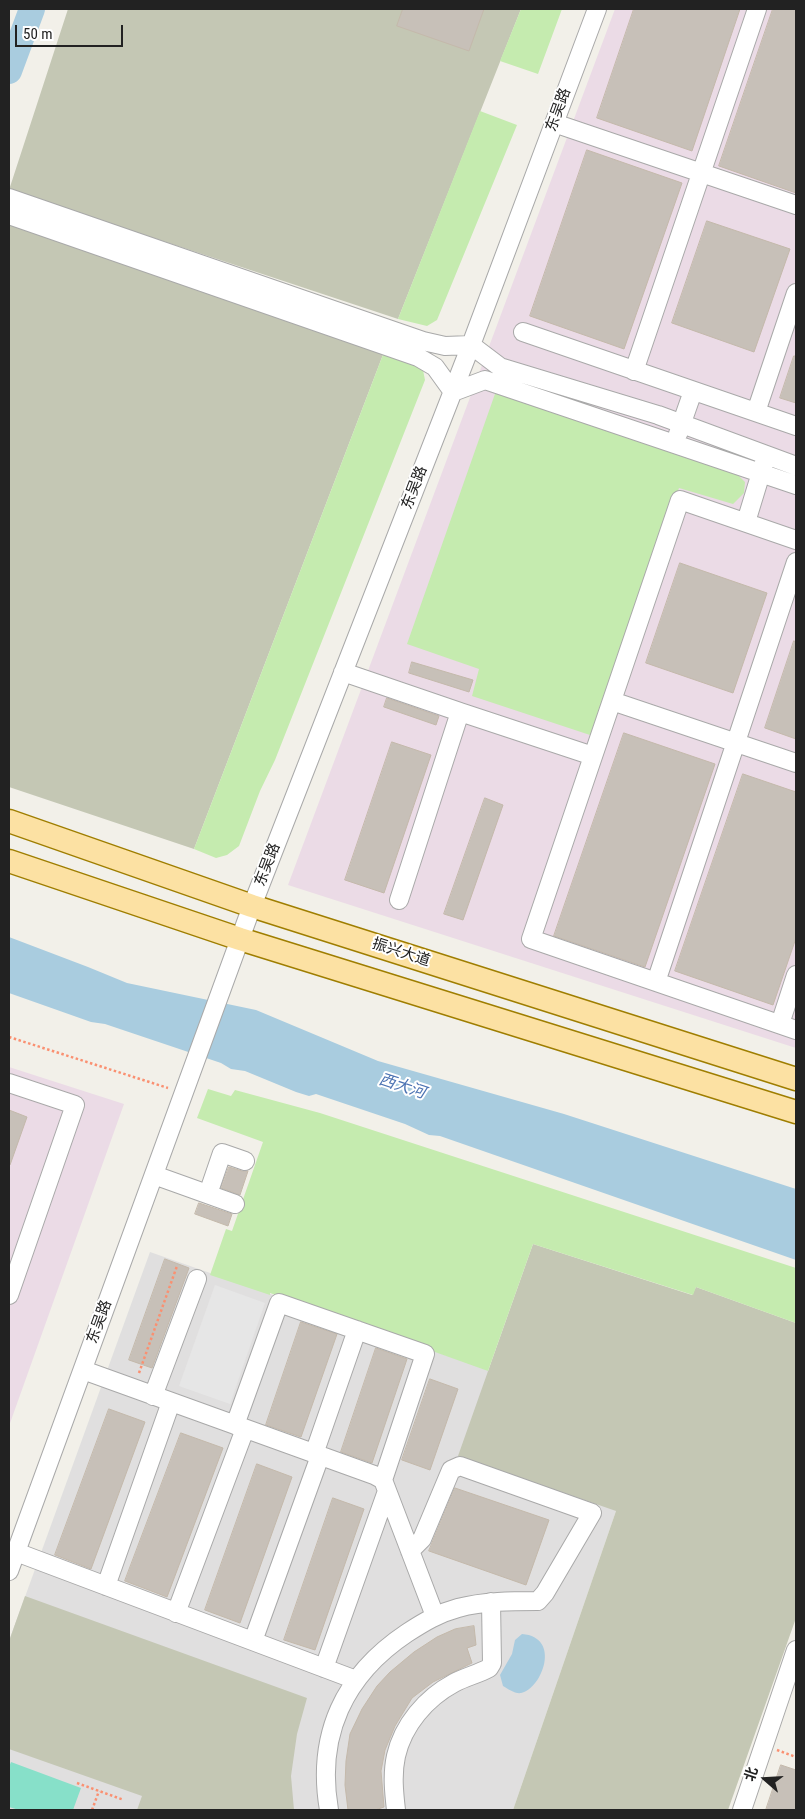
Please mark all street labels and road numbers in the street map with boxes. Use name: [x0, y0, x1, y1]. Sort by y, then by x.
street label: 东吴路: [543, 86, 575, 134]
street label: 东吴路: [399, 464, 431, 512]
street label: 东吴路: [252, 841, 284, 889]
street label: 振兴大道: [370, 935, 432, 971]
street label: 东吴路: [84, 1298, 116, 1346]

